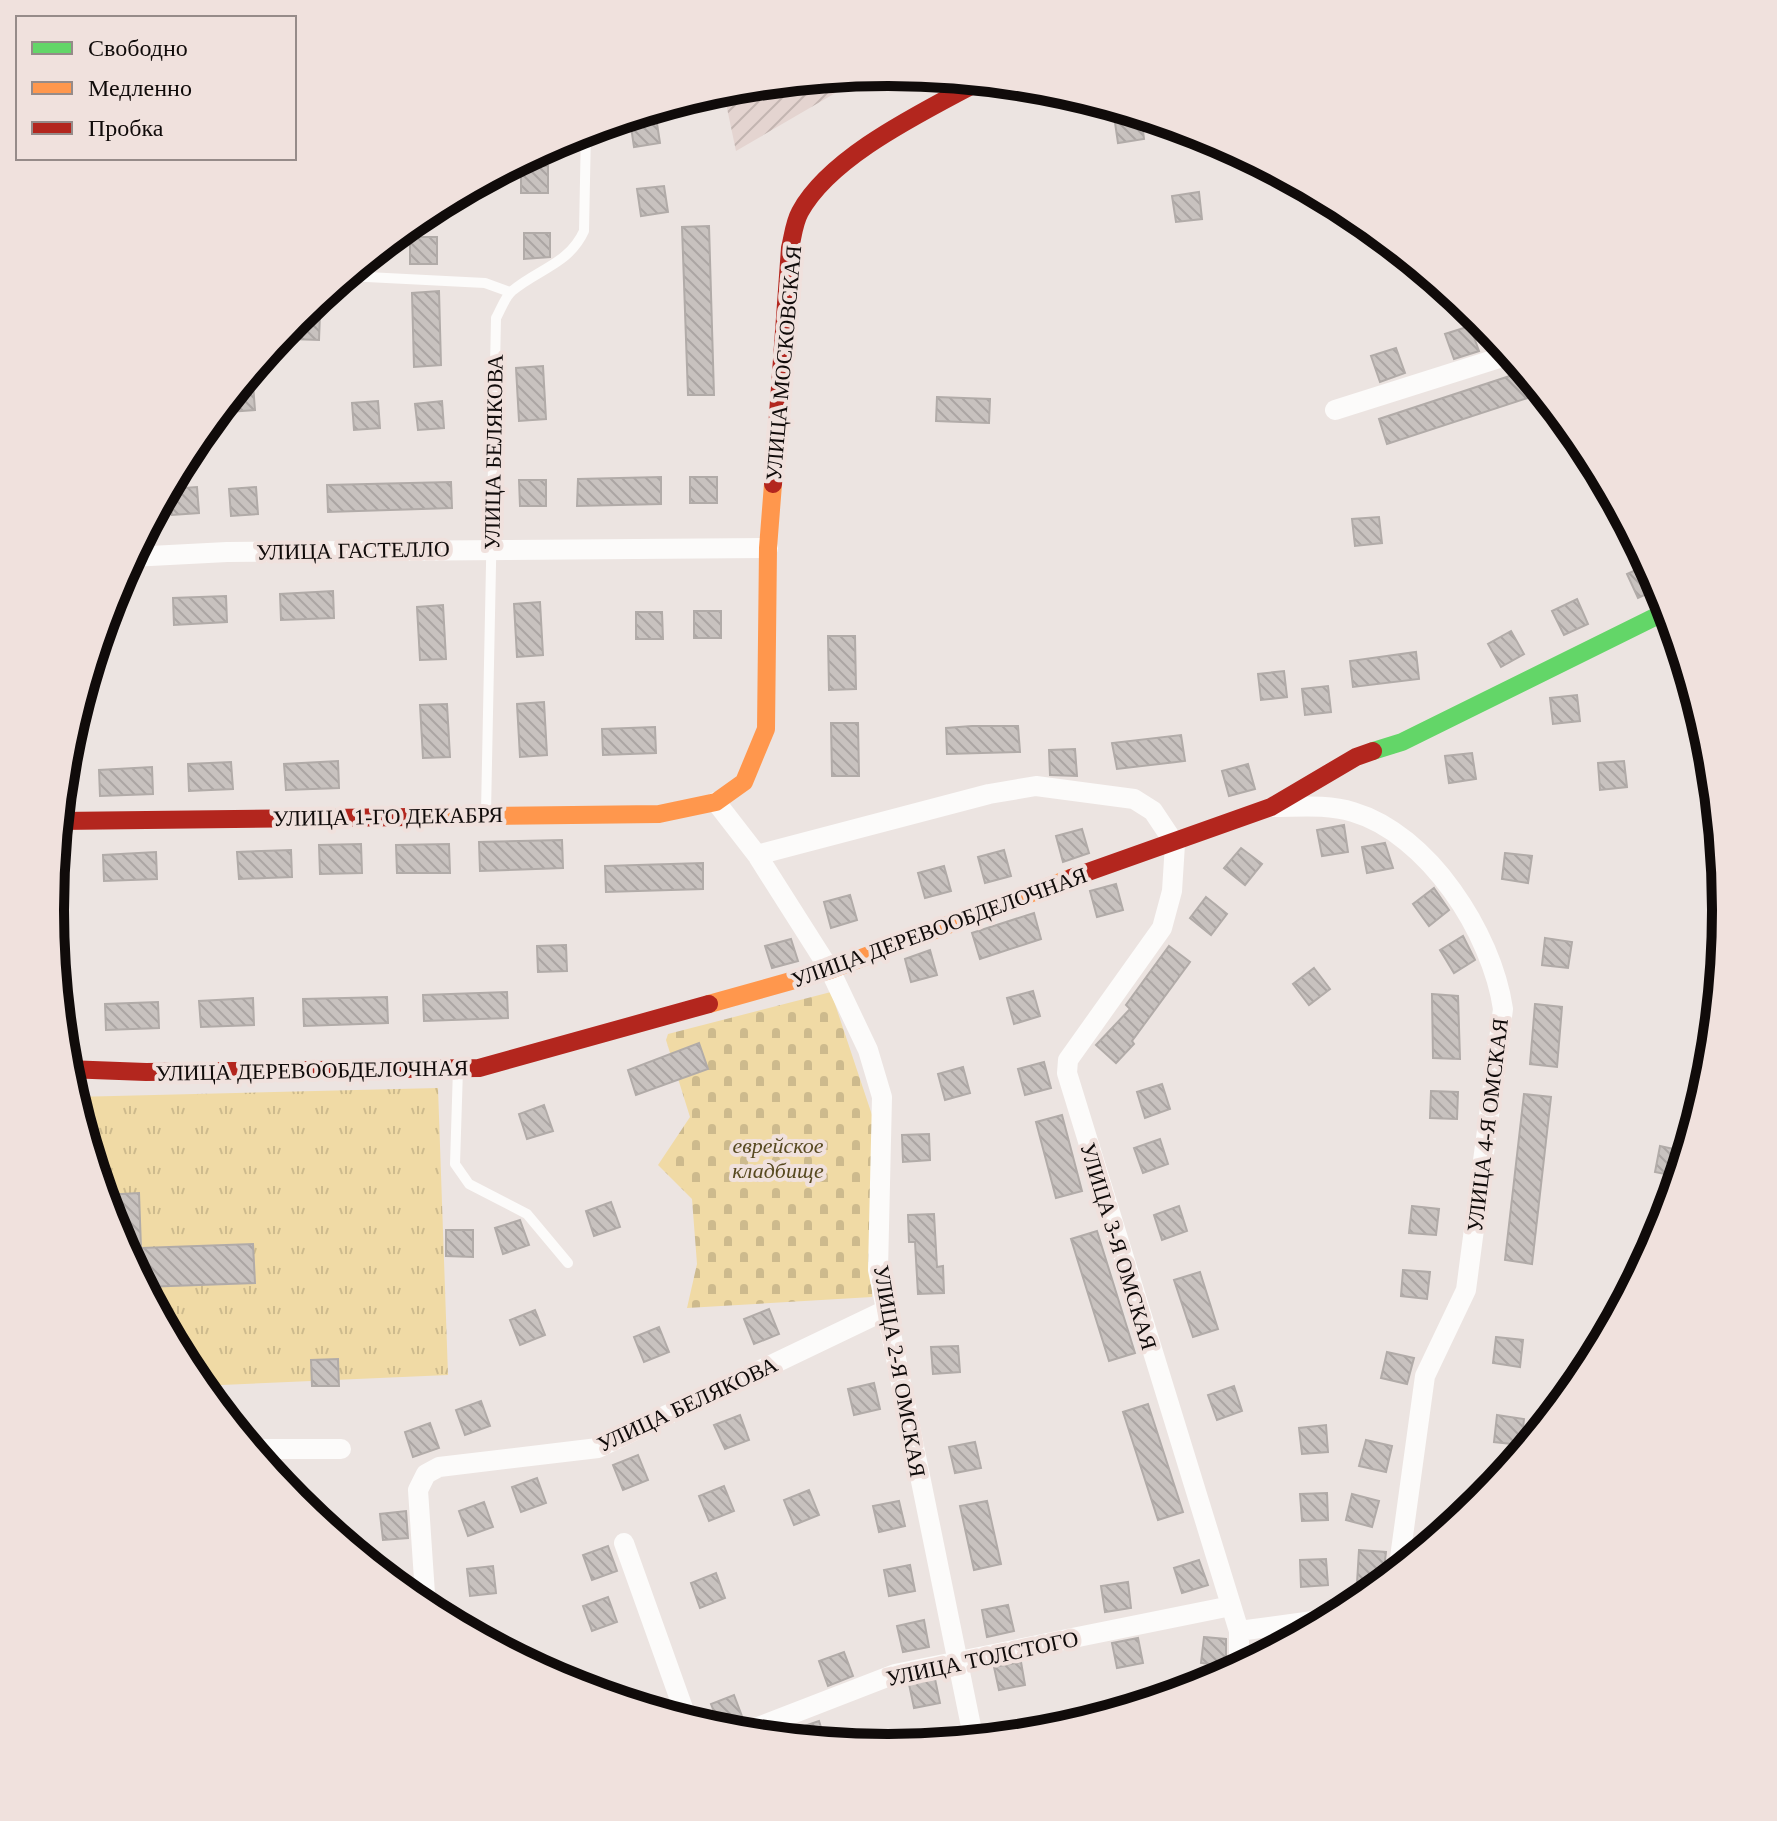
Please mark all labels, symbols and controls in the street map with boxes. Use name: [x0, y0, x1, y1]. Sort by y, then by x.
legend: [16, 16, 296, 160]
text: Свободно: [88, 35, 188, 61]
text: Медленно: [88, 75, 192, 101]
text: Пробка: [88, 115, 164, 141]
street label: УЛИЦА МОСКОВСКАЯ: [761, 244, 806, 482]
street label: УЛИЦА БЕЛЯКОВА: [479, 354, 508, 550]
street label: УЛИЦА ГАСТЕЛЛО: [256, 536, 450, 565]
street label: УЛИЦА 1-ГО ДЕКАБРЯ: [273, 802, 504, 831]
street label: УЛИЦА ДЕРЕВООБДЕЛОЧНАЯ: [788, 862, 1091, 993]
street label: УЛИЦА 4-Я ОМСКАЯ: [1462, 1017, 1513, 1233]
street label: УЛИЦА ДЕРЕВООБДЕЛОЧНАЯ: [155, 1055, 469, 1086]
park label: еврейское кладбище: [732, 1133, 824, 1183]
street label: УЛИЦА 3-Я ОМСКАЯ: [1075, 1140, 1162, 1353]
street label: УЛИЦА 2-Я ОМСКАЯ: [869, 1263, 931, 1479]
street label: УЛИЦА БЕЛЯКОВА: [593, 1352, 781, 1457]
street label: УЛИЦА ТОЛСТОГО: [884, 1626, 1080, 1691]

